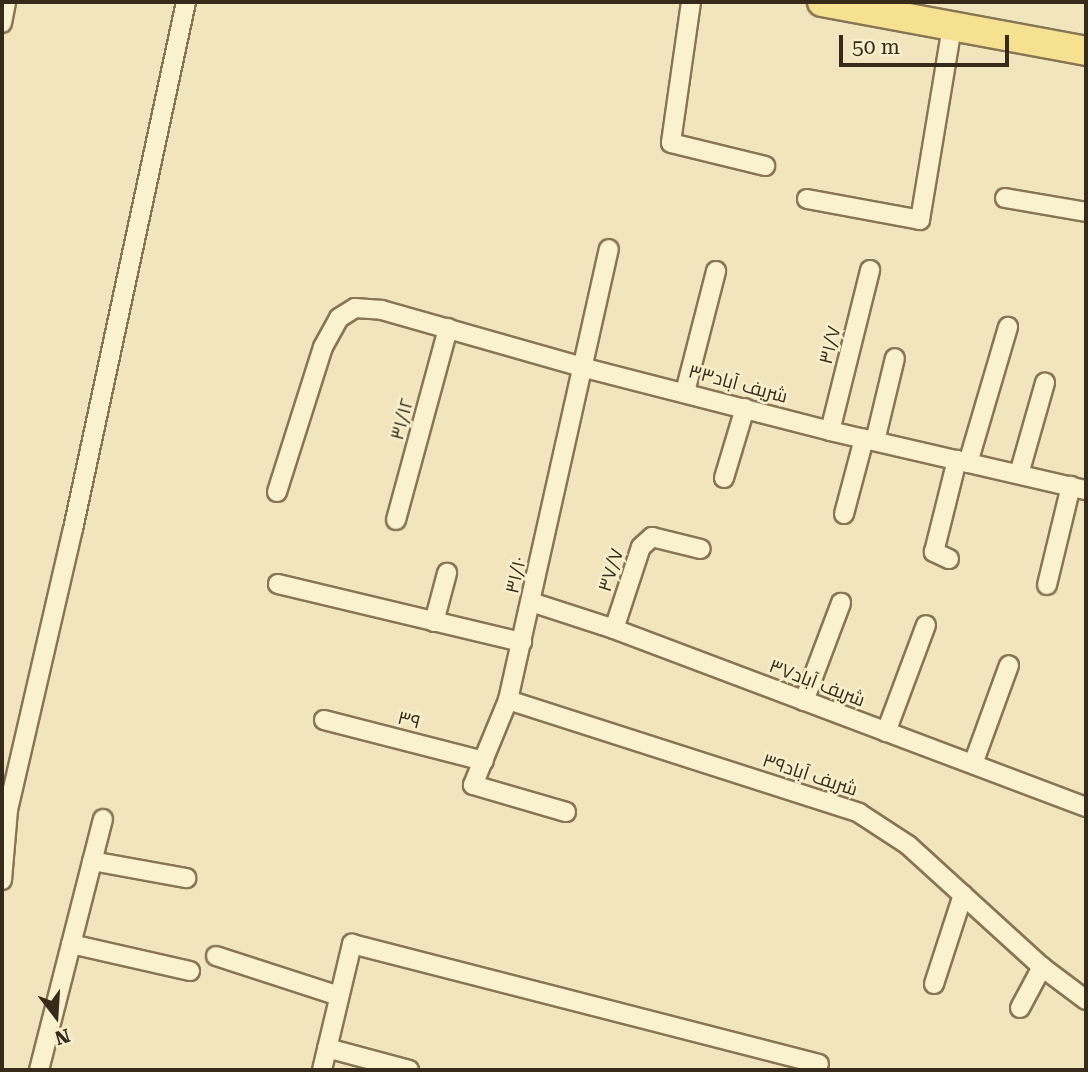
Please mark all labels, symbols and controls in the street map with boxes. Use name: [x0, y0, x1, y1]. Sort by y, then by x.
scale bar: [843, 21, 1013, 65]
text: 50 m: [852, 35, 900, 59]
street label: ۳۱/۷: [814, 324, 846, 366]
street label: شریف آباد۳۳: [686, 360, 790, 408]
street label: ۳۱/۱۲: [385, 395, 419, 443]
street label: ۳۷/۷: [593, 545, 629, 595]
street label: ۳۱/۱۰: [501, 554, 531, 596]
street label: شریف آباد۳۷: [766, 654, 868, 712]
street label: ۳۹: [395, 706, 423, 734]
street label: شریف آباد۳۹: [760, 749, 860, 801]
north arrow: [21, 981, 91, 1051]
text: N: [52, 1023, 73, 1050]

